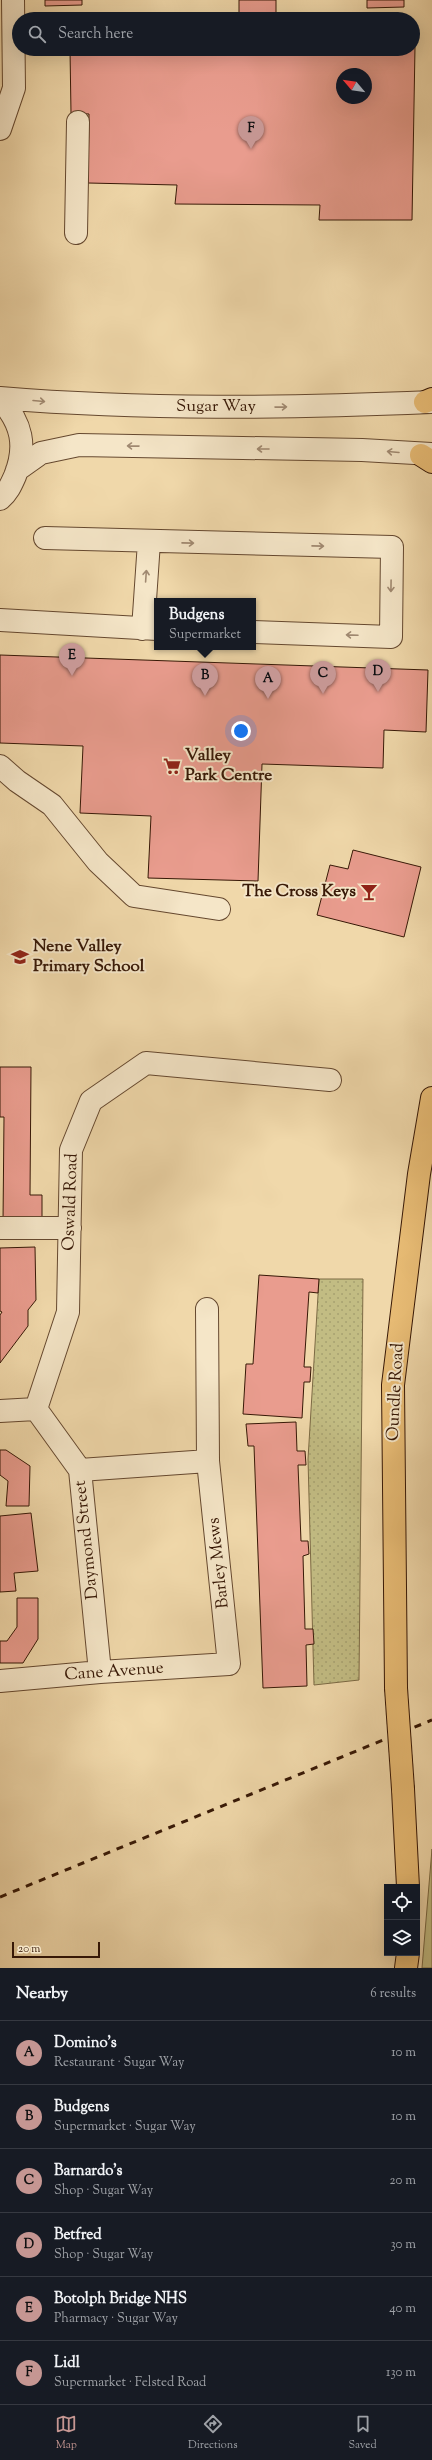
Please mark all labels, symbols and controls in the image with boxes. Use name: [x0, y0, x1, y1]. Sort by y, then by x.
search box: [12, 12, 420, 56]
icon: search: [26, 23, 48, 45]
text: Search here: [58, 24, 133, 45]
north arrow: [336, 68, 372, 104]
pin: F: [238, 116, 264, 149]
street label: Sugar Way: [176, 395, 256, 419]
one-way arrow: [32, 397, 45, 405]
one-way arrow: [274, 403, 287, 411]
one-way arrow: [127, 443, 140, 450]
one-way arrow: [257, 445, 270, 453]
one-way arrow: [387, 449, 400, 456]
one-way arrow: [181, 539, 194, 547]
one-way arrow: [311, 542, 324, 550]
one-way arrow: [143, 570, 150, 583]
one-way arrow: [387, 579, 395, 592]
popup: [154, 598, 256, 650]
text: Budgens: [169, 605, 224, 626]
text: Supermarket: [169, 626, 241, 644]
one-way arrow: [346, 632, 359, 639]
pin: E: [59, 643, 85, 676]
pin: D: [365, 659, 391, 692]
pin: C: [310, 661, 336, 694]
pin: B: [192, 663, 218, 696]
pin: A: [255, 666, 281, 699]
your location: [231, 721, 251, 741]
place label: Valley Park Centre: [185, 744, 272, 788]
supermarket icon: Valley Park Centre: [162, 756, 182, 776]
place label: The Cross Keys: [242, 880, 356, 904]
bar icon: The Cross Keys: [359, 882, 379, 902]
place label: Nene Valley Primary School: [33, 935, 145, 979]
school or university icon: Nene Valley Primary School: [10, 947, 30, 967]
street label: Oswald Road: [57, 1152, 85, 1251]
street label: Oundle Road: [381, 1342, 411, 1442]
street label: Daymond Street: [69, 1479, 105, 1601]
street label: Barley Mews: [202, 1516, 236, 1610]
street label: Cane Avenue: [64, 1657, 165, 1687]
map controls: [384, 1884, 420, 1956]
button: locate: [384, 1884, 420, 1920]
button: layers: [384, 1920, 420, 1956]
scale bar: [12, 1940, 100, 1959]
text: 20 m: [18, 1941, 40, 1957]
text: Nearby: [16, 1982, 68, 2006]
text: 6 results: [370, 1985, 416, 2003]
text: Domino's: [54, 2033, 117, 2054]
text: A: [24, 2044, 34, 2062]
text: 10 m: [391, 2044, 416, 2062]
text: Restaurant · Sugar Way: [54, 2054, 185, 2072]
text: Budgens: [54, 2097, 109, 2118]
text: B: [25, 2108, 33, 2126]
text: 10 m: [391, 2108, 416, 2126]
text: Supermarket · Sugar Way: [54, 2118, 196, 2136]
text: Barnardo's: [54, 2161, 122, 2182]
text: C: [24, 2172, 34, 2190]
text: 20 m: [390, 2172, 416, 2190]
text: Shop · Sugar Way: [54, 2182, 153, 2200]
text: Betfred: [54, 2225, 102, 2246]
text: D: [24, 2236, 34, 2254]
text: 30 m: [390, 2236, 416, 2254]
text: Shop · Sugar Way: [54, 2246, 153, 2264]
text: Botolph Bridge NHS: [54, 2289, 187, 2310]
text: E: [25, 2300, 33, 2318]
text: 40 m: [389, 2300, 416, 2318]
text: Pharmacy · Sugar Way: [54, 2310, 178, 2328]
text: Lidl: [54, 2353, 80, 2374]
text: F: [25, 2364, 33, 2382]
text: 130 m: [386, 2364, 416, 2382]
text: Supermarket · Felsted Road: [54, 2374, 206, 2392]
tab: Map: [55, 2413, 77, 2453]
tab: Directions: [188, 2413, 238, 2453]
tab: Saved: [348, 2413, 377, 2453]

